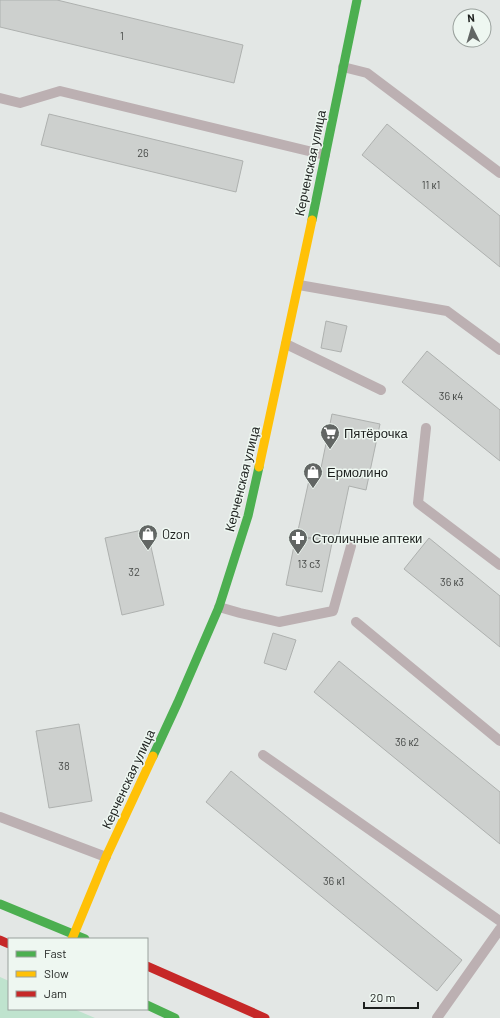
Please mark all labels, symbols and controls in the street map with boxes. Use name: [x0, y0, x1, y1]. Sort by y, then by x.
north arrow: [452, 8, 492, 48]
text: N: [467, 11, 475, 24]
house number: 1: [120, 29, 124, 42]
street label: Керченская улица: [291, 108, 329, 217]
house number: 26: [137, 146, 149, 159]
house number: 11 к1: [422, 178, 440, 191]
house number: 36 к4: [439, 389, 463, 402]
supermarket icon: Пятёрочка: [319, 422, 341, 450]
street label: Керченская улица: [221, 424, 263, 533]
place label: Пятёрочка: [344, 425, 408, 441]
shop icon: Ермолино: [302, 461, 324, 489]
place label: Ермолино: [327, 464, 388, 480]
shop icon: Ozon: [137, 523, 159, 551]
place label: Ozon: [162, 526, 190, 542]
pharmacy icon: Столичные аптеки: [287, 527, 309, 555]
place label: Столичные аптеки: [312, 530, 422, 546]
house number: 13 с3: [298, 557, 320, 570]
house number: 32: [128, 565, 140, 578]
house number: 36 к3: [440, 575, 464, 588]
street label: Керченская улица: [98, 726, 158, 831]
house number: 36 к2: [395, 735, 419, 748]
house number: 38: [58, 759, 70, 772]
house number: 36 к1: [323, 874, 345, 887]
legend: [8, 938, 148, 1010]
text: Fast: [44, 946, 67, 960]
text: Slow: [44, 966, 69, 980]
scale bar: [364, 984, 418, 1010]
text: Jam: [44, 986, 67, 1000]
text: 20 m: [370, 990, 396, 1004]

